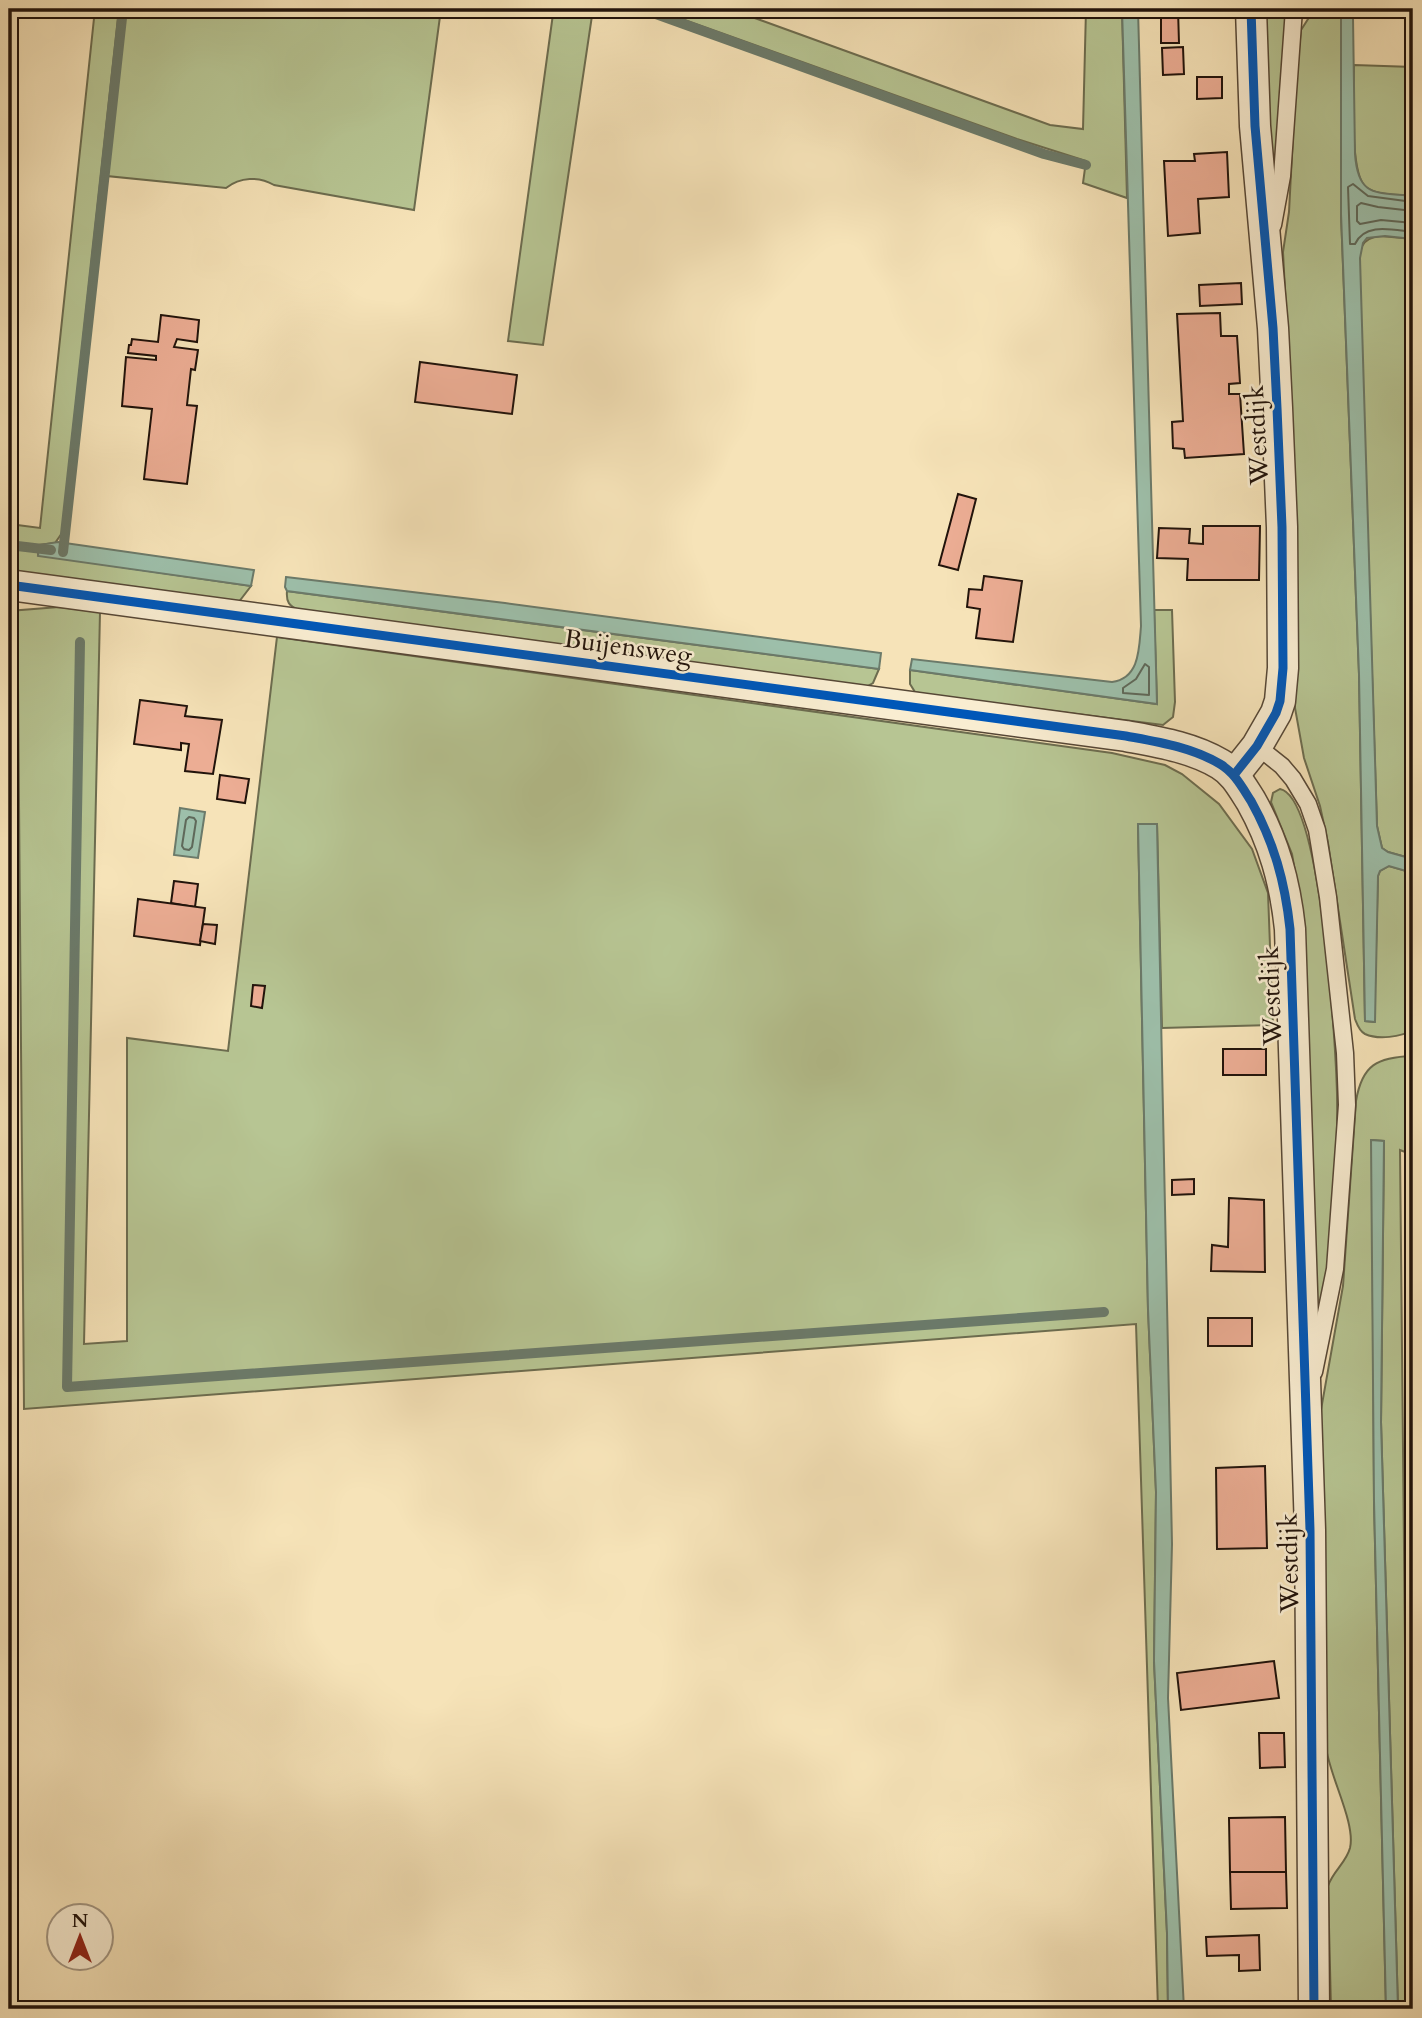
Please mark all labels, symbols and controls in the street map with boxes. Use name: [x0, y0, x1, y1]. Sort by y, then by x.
street label: Westdijk: [1237, 384, 1277, 487]
street label: Buijensweg: [562, 621, 695, 673]
street label: Westdijk: [1252, 945, 1290, 1047]
street label: Westdijk: [1271, 1513, 1307, 1614]
north arrow: [46, 1902, 116, 1972]
text: N: [72, 1908, 89, 1934]

